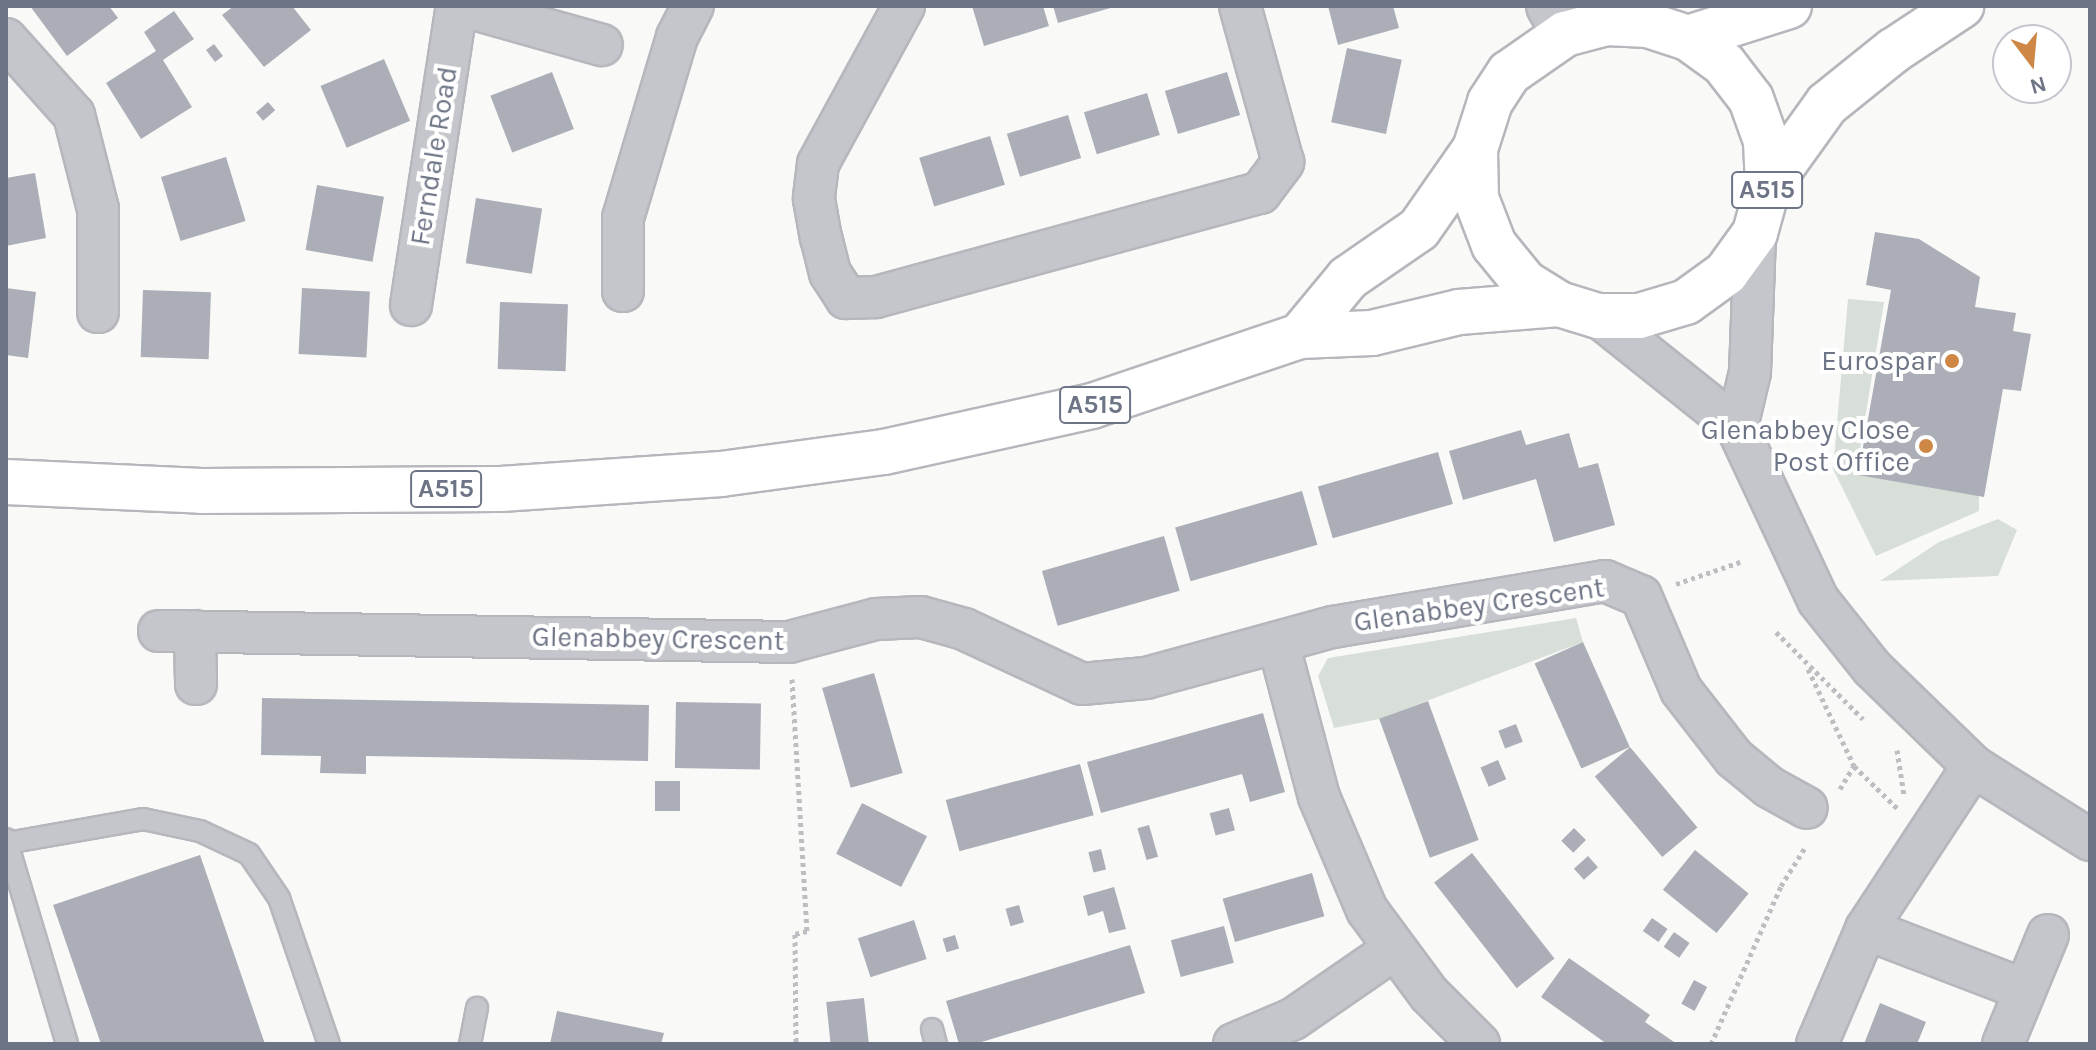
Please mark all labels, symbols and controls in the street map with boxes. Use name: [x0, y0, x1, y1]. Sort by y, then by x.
north arrow: [1992, 24, 2072, 104]
street label: Ferndale Road: [403, 64, 465, 248]
text: N: [2027, 70, 2049, 100]
road number: A515: [1731, 168, 1803, 212]
place label: Eurospar: [1821, 344, 1936, 378]
marker: Eurospar: [1943, 352, 1961, 370]
road number: A515: [1059, 383, 1131, 427]
place label: Glenabbey Close Post Office: [1701, 413, 1910, 479]
marker: Glenabbey Close Post Office: [1917, 437, 1935, 455]
road number: A515: [410, 467, 482, 511]
street label: Glenabbey Crescent: [1352, 571, 1606, 639]
street label: Glenabbey Crescent: [532, 620, 784, 658]

